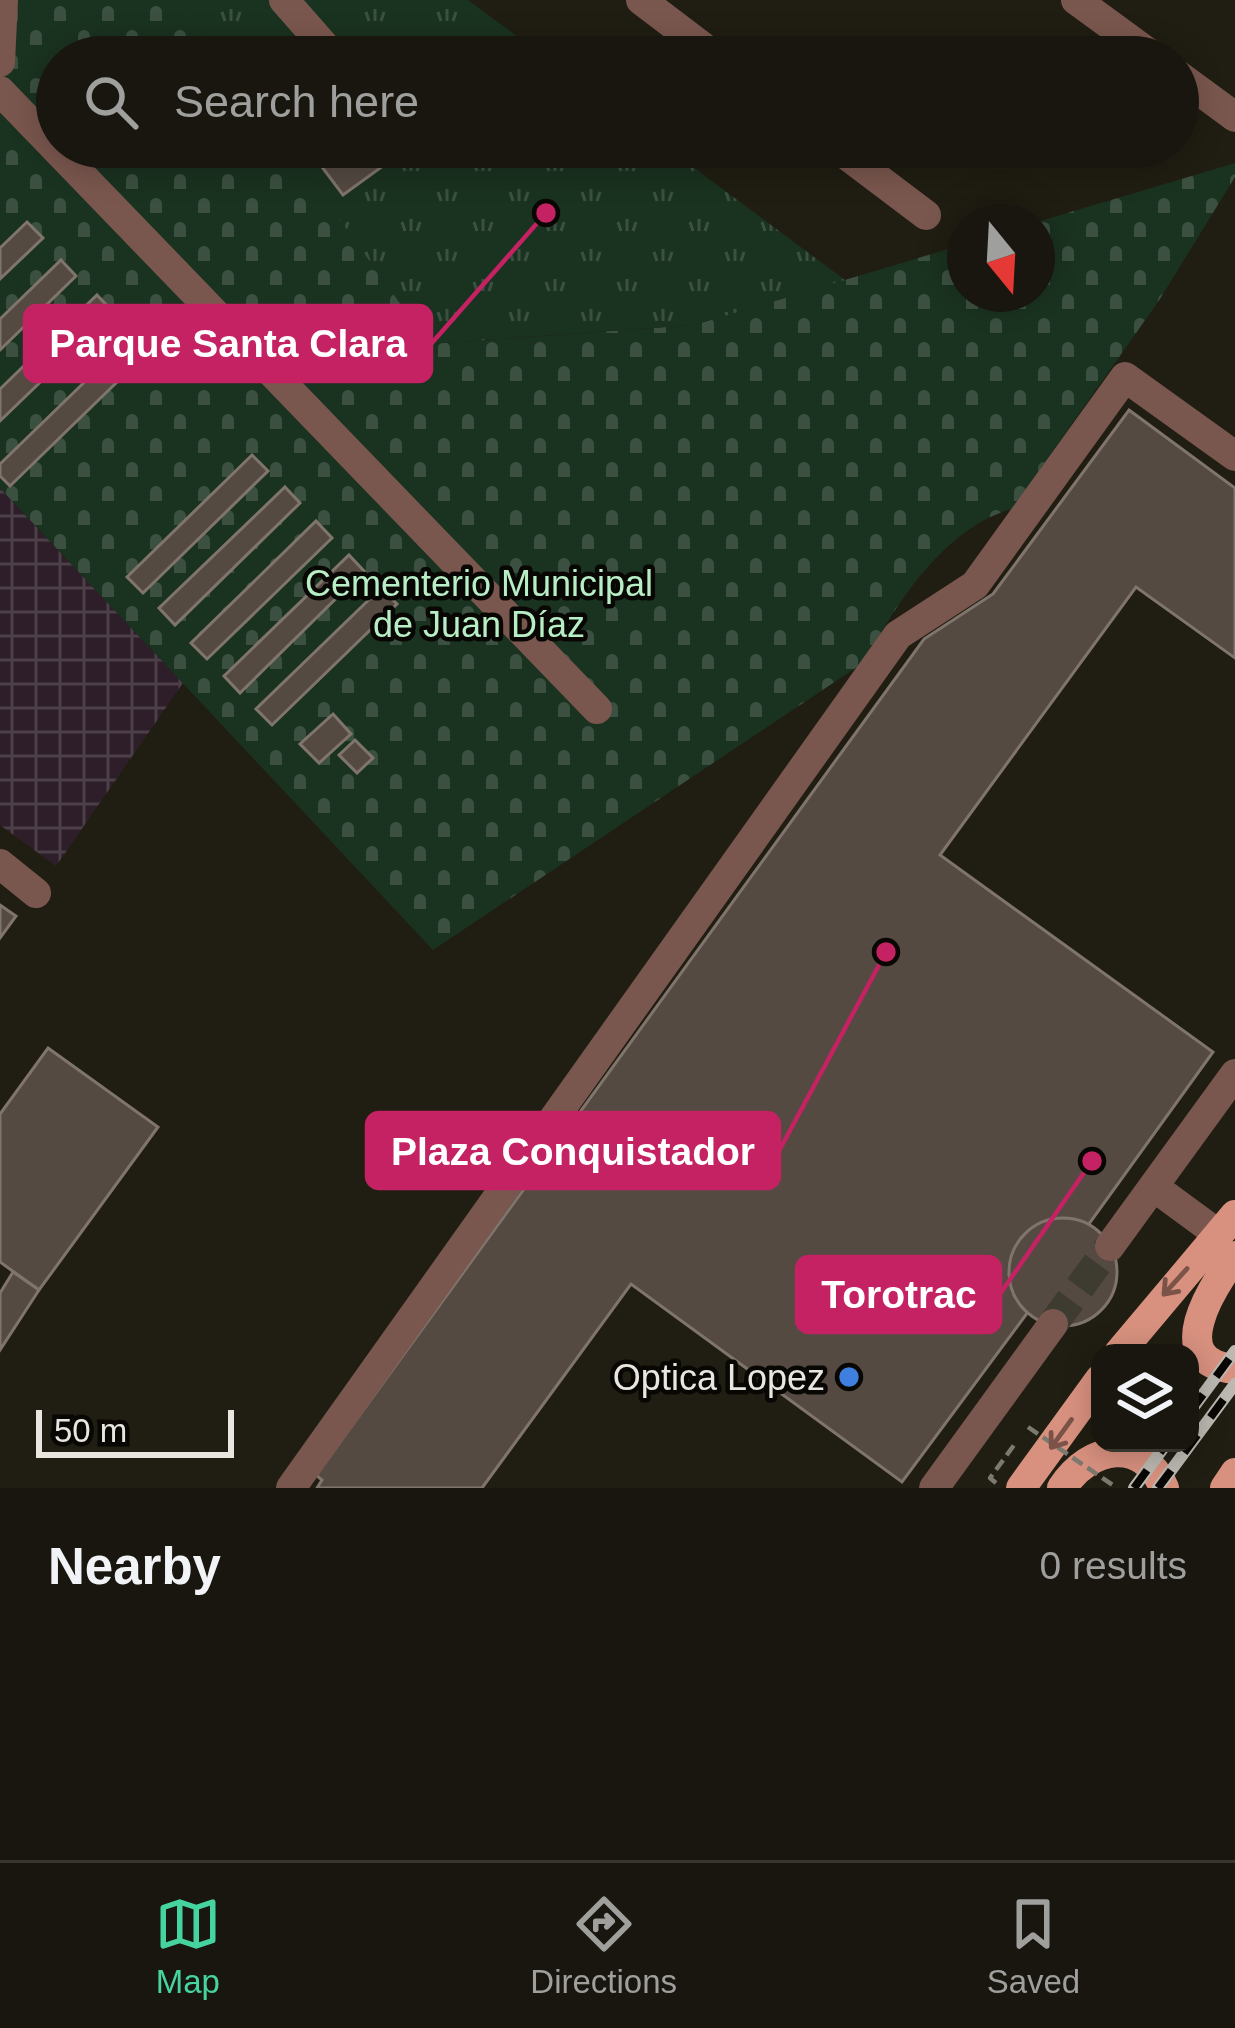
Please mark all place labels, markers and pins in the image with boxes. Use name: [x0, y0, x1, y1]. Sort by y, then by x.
callout: Parque Santa Clara: [25, 306, 431, 381]
callout: Plaza Conquistador: [367, 1113, 779, 1188]
callout: Torotrac: [797, 1257, 1000, 1332]
place label: Optica Lopez: [613, 1357, 825, 1398]
marker: Optica Lopez: [836, 1364, 862, 1390]

